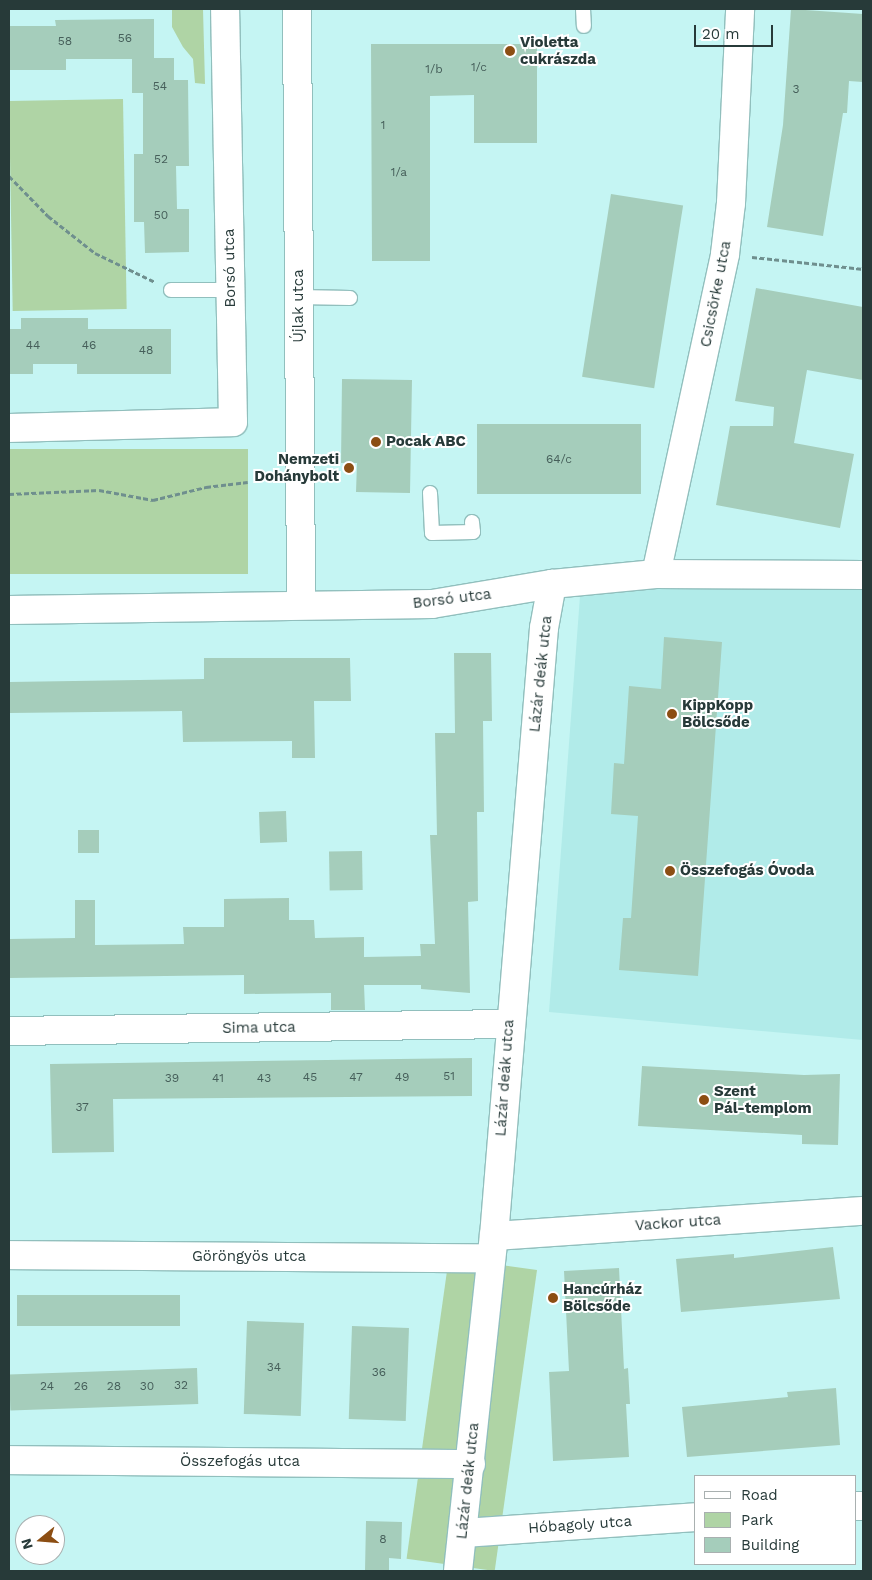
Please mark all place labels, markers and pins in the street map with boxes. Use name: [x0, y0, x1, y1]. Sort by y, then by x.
place label: Violetta cukrászda: [520, 33, 596, 68]
marker: Violetta cukrászda: [504, 45, 516, 57]
place label: Pocak ABC: [386, 433, 466, 451]
marker: Pocak ABC: [370, 436, 382, 448]
place label: Nemzeti Dohánybolt: [254, 450, 339, 485]
marker: Nemzeti Dohánybolt: [343, 462, 355, 474]
place label: KippKopp Bölcsőde: [682, 696, 753, 731]
marker: KippKopp Bölcsőde: [666, 708, 678, 720]
place label: Összefogás Óvoda: [680, 862, 814, 880]
marker: Összefogás Óvoda: [664, 865, 676, 877]
place label: Szent Pál-templom: [714, 1082, 812, 1117]
marker: Szent Pál-templom: [698, 1094, 710, 1106]
place label: Hancúrház Bölcsőde: [563, 1280, 642, 1315]
marker: Hancúrház Bölcsőde: [547, 1292, 559, 1304]

